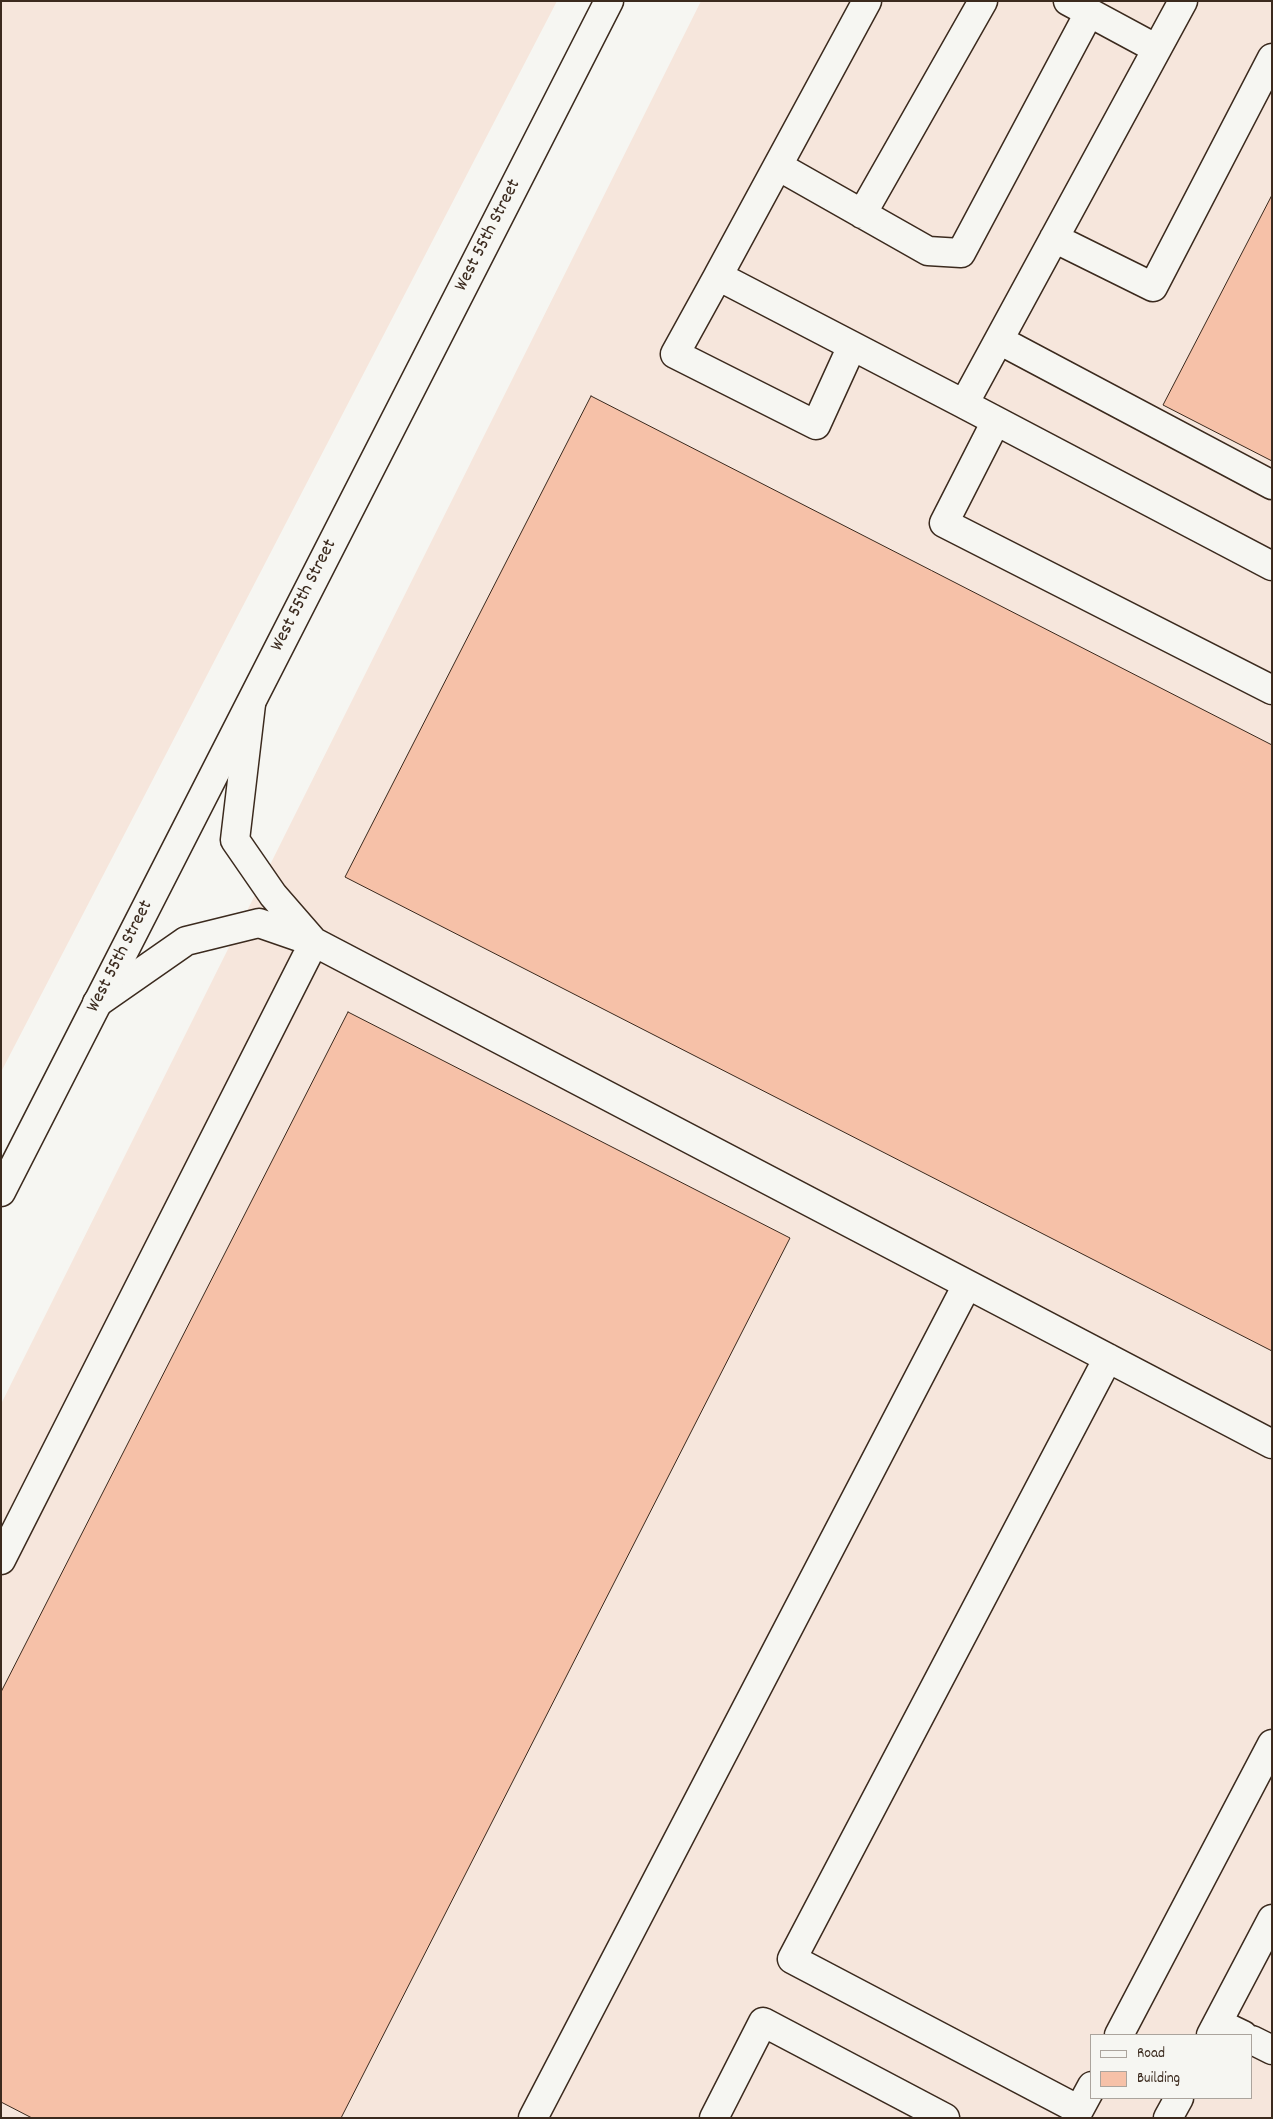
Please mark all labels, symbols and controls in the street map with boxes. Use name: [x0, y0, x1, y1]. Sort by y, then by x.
street label: West 55th Street: [451, 176, 527, 296]
street label: West 55th Street: [267, 536, 343, 656]
street label: West 55th Street: [83, 897, 159, 1017]
legend: [1090, 2034, 1253, 2099]
text: Road: [1137, 2043, 1165, 2065]
text: Building: [1137, 2068, 1180, 2090]

